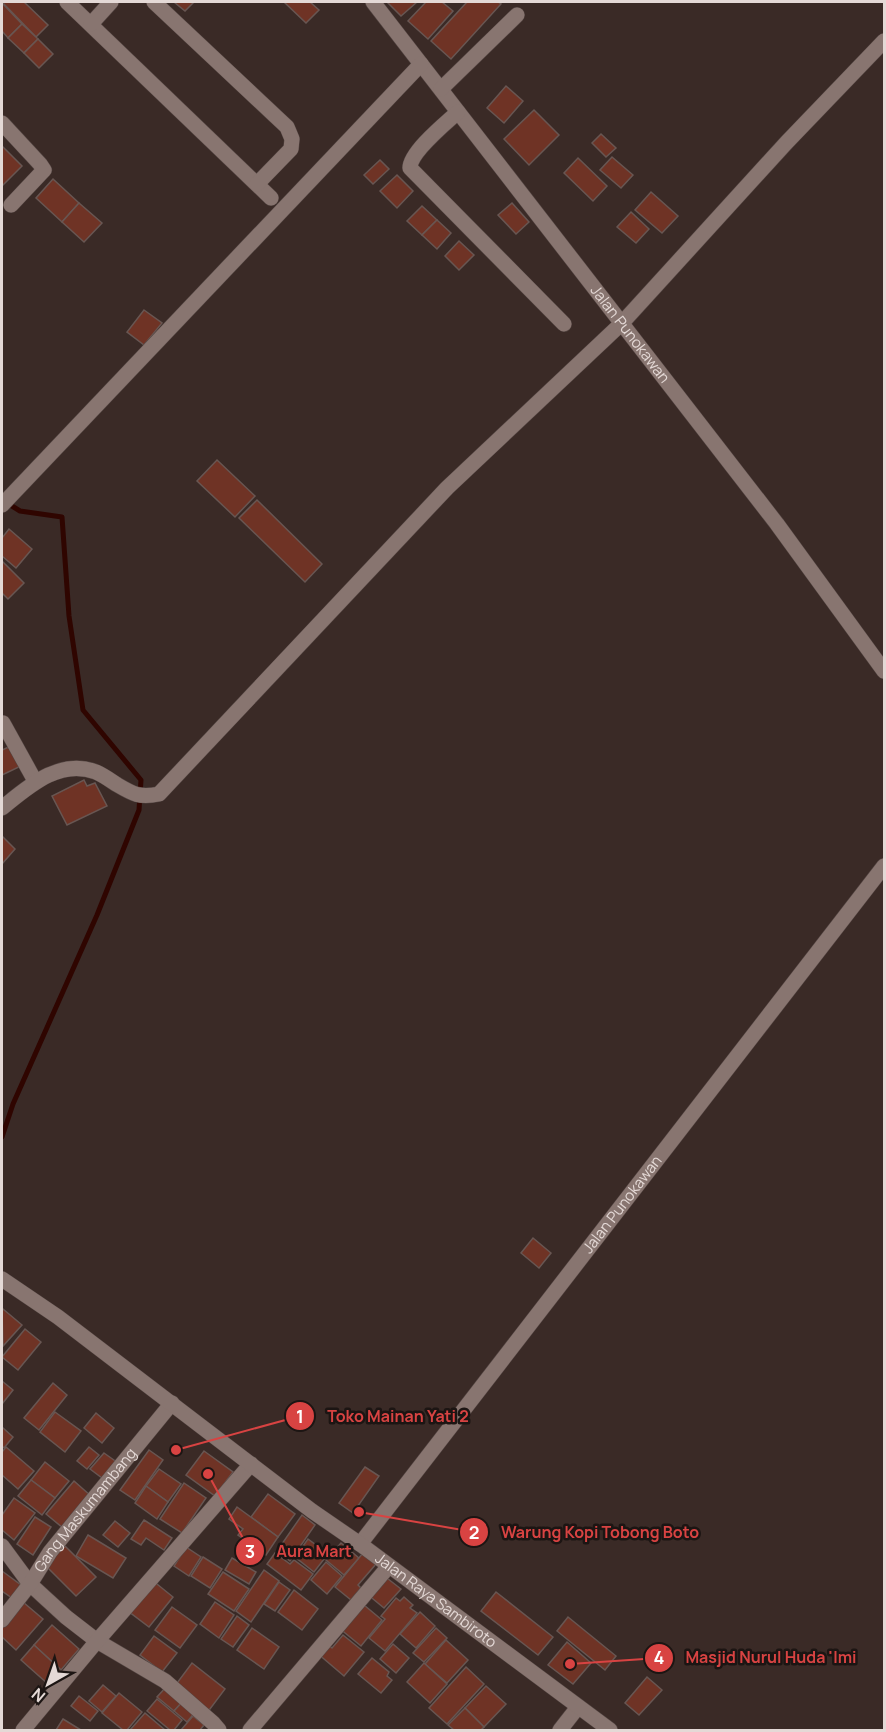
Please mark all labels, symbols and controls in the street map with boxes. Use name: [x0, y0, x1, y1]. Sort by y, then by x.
street label: Jalan Punokawan: [586, 280, 675, 387]
street label: Jalan Punokawan: [577, 1151, 667, 1258]
callout: Toko Mainan Yati 2: [285, 1399, 480, 1433]
text: 1: [296, 1404, 304, 1428]
text: Toko Mainan Yati 2: [327, 1405, 469, 1427]
street label: Gang Maskumambang: [29, 1443, 141, 1576]
callout: Warung Kopi Tobong Boto: [459, 1515, 711, 1549]
text: 2: [469, 1520, 479, 1544]
text: Warung Kopi Tobong Boto: [501, 1521, 699, 1543]
callout: Aura Mart: [235, 1534, 364, 1568]
text: 3: [245, 1539, 255, 1563]
text: Aura Mart: [276, 1540, 352, 1562]
street label: Jalan Raya Sambiroto: [371, 1548, 501, 1652]
callout: Masjid Nurul Huda 'lmi: [644, 1641, 869, 1675]
text: 4: [654, 1645, 665, 1669]
text: Masjid Nurul Huda 'lmi: [685, 1646, 857, 1668]
north arrow: [18, 1654, 78, 1714]
text: N: [27, 1683, 50, 1708]

